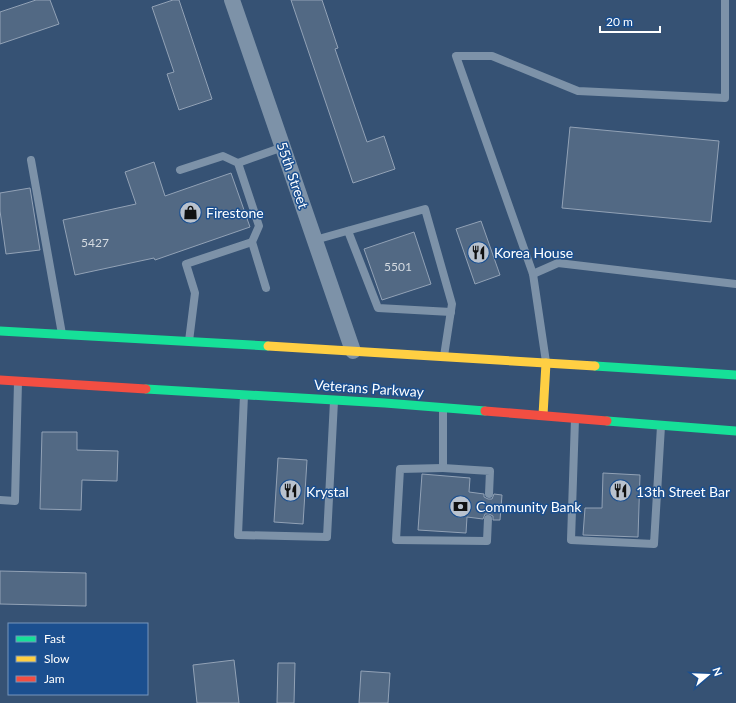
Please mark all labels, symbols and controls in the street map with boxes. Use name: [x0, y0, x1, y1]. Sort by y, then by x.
scale bar: [600, 8, 660, 34]
text: 20 m: [606, 14, 633, 29]
street label: 55th Street: [274, 139, 312, 211]
shop icon: Firestone: [178, 199, 204, 225]
place label: Firestone: [206, 204, 264, 221]
house number: 5427: [81, 235, 109, 250]
restaurant icon: Korea House: [465, 239, 491, 265]
place label: Korea House: [494, 244, 573, 261]
house number: 5501: [384, 259, 412, 274]
street label: Veterans Parkway: [314, 376, 425, 400]
restaurant icon: Krystal: [277, 478, 303, 504]
restaurant icon: 13th Street Bar: [608, 478, 634, 504]
place label: Krystal: [306, 483, 349, 500]
place label: 13th Street Bar: [636, 483, 730, 500]
bank icon: Community Bank: [447, 493, 473, 519]
place label: Community Bank: [476, 498, 582, 515]
legend: [8, 623, 148, 695]
text: Fast: [44, 631, 66, 646]
text: Slow: [44, 651, 70, 666]
north arrow: [688, 655, 728, 695]
text: N: [710, 665, 725, 678]
text: Jam: [44, 671, 65, 686]

